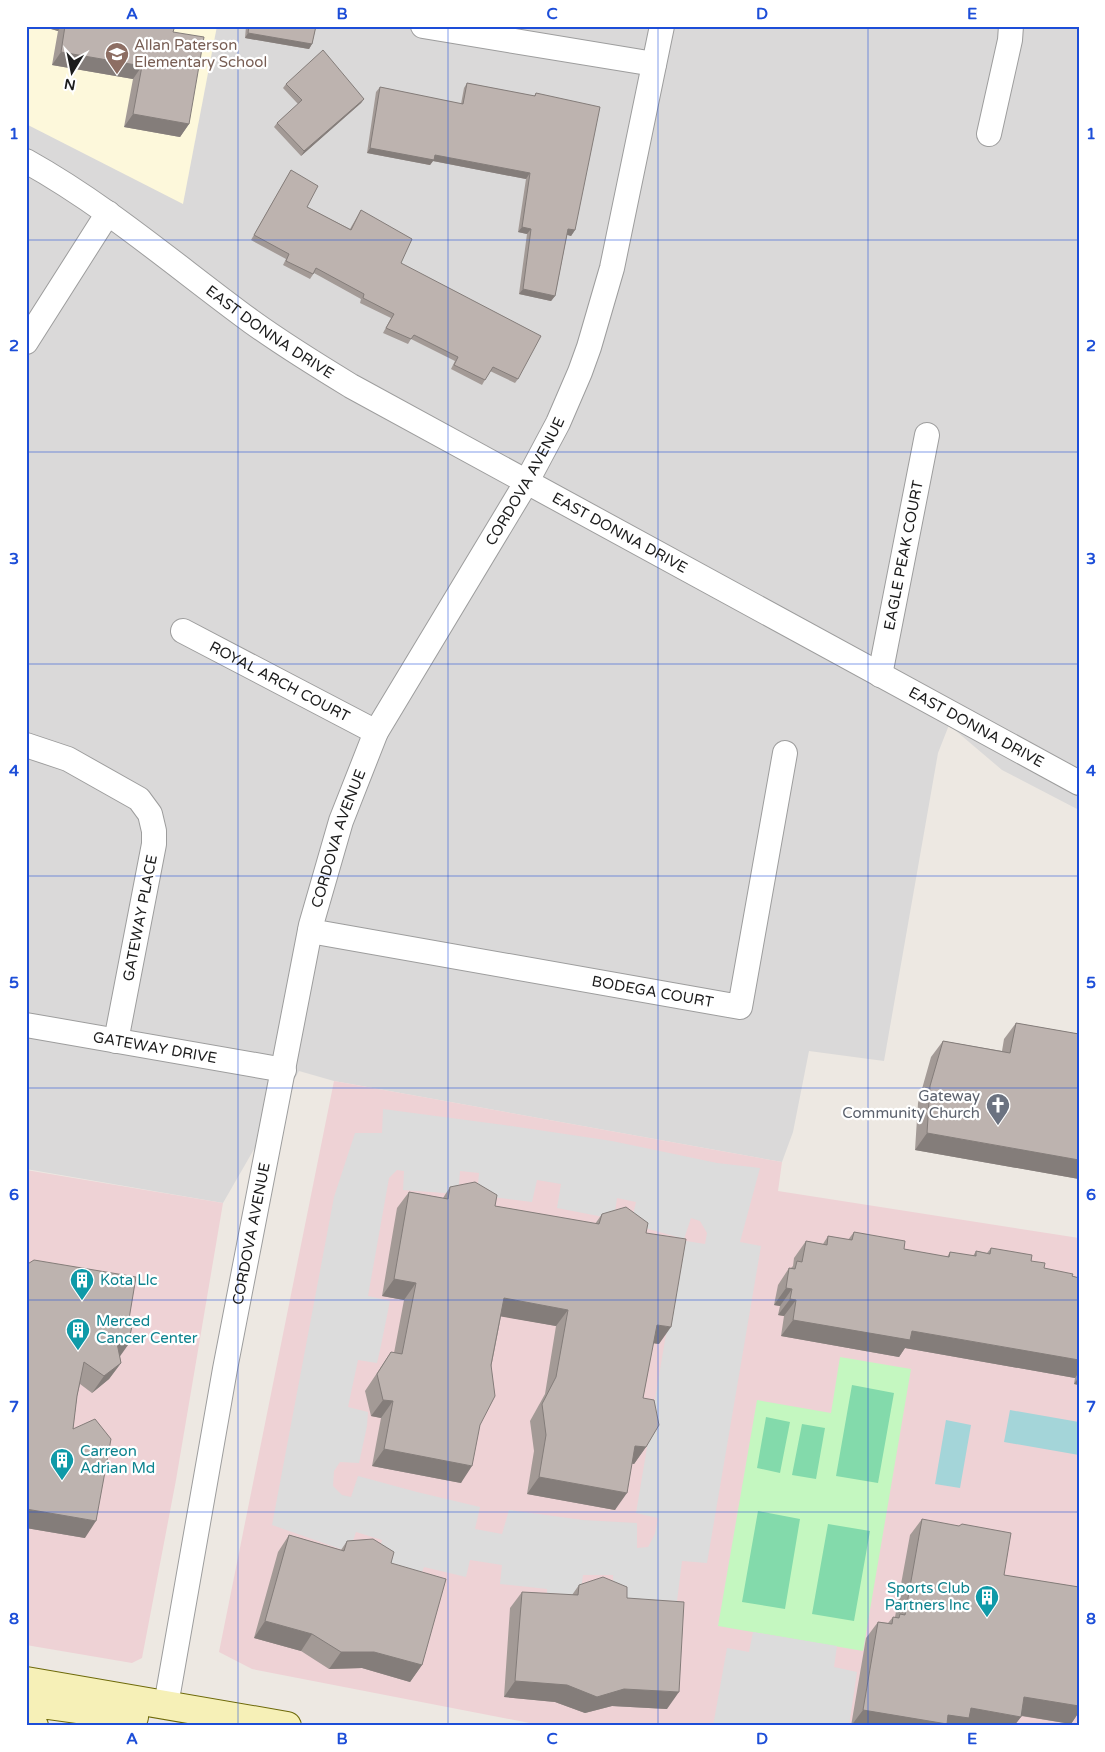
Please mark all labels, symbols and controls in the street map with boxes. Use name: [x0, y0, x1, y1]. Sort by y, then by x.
text: A: [126, 4, 138, 24]
text: B: [336, 4, 348, 24]
text: C: [546, 4, 558, 24]
text: D: [756, 4, 768, 24]
text: E: [967, 4, 977, 24]
place label: Allan Paterson Elementary School: [134, 36, 267, 71]
school or university icon: Allan Paterson Elementary School: [104, 41, 130, 75]
north arrow: [48, 48, 98, 98]
text: N: [63, 75, 77, 94]
text: 1: [9, 124, 19, 144]
text: 1: [1086, 124, 1096, 144]
street label: EAST DONNA DRIVE: [202, 281, 337, 382]
text: 2: [9, 336, 19, 356]
text: 2: [1086, 336, 1096, 356]
street label: CORDOVA AVENUE: [482, 414, 568, 549]
street label: EAGLE PEAK COURT: [880, 479, 927, 632]
street label: EAST DONNA DRIVE: [549, 489, 691, 577]
text: 3: [9, 549, 19, 569]
text: 3: [1086, 549, 1096, 569]
street label: ROYAL ARCH COURT: [206, 637, 353, 726]
street label: EAST DONNA DRIVE: [906, 683, 1047, 771]
text: 4: [9, 761, 19, 781]
text: 4: [1086, 761, 1096, 781]
street label: CORDOVA AVENUE: [307, 767, 369, 910]
street label: GATEWAY PLACE: [119, 853, 161, 983]
street label: BODEGA COURT: [590, 972, 715, 1011]
text: 5: [9, 973, 19, 993]
text: 5: [1086, 973, 1096, 993]
street label: GATEWAY DRIVE: [92, 1028, 218, 1067]
place label: Gateway Community Church: [842, 1087, 980, 1122]
church icon: Gateway Community Church: [985, 1092, 1011, 1126]
street label: CORDOVA AVENUE: [229, 1161, 274, 1306]
text: 6: [9, 1185, 19, 1205]
text: 6: [1086, 1185, 1096, 1205]
building icon: Kota Llc: [69, 1267, 95, 1301]
place label: Kota Llc: [100, 1271, 158, 1289]
place label: Merced Cancer Center: [96, 1312, 198, 1347]
building icon: Merced Cancer Center: [65, 1317, 91, 1351]
text: 7: [9, 1397, 19, 1417]
text: 7: [1086, 1397, 1096, 1417]
place label: Carreon Adrian Md: [80, 1442, 155, 1477]
building icon: Carreon Adrian Md: [49, 1447, 75, 1481]
place label: Sports Club Partners Inc: [885, 1579, 970, 1614]
building icon: Sports Club Partners Inc: [974, 1584, 1000, 1618]
text: 8: [9, 1609, 19, 1629]
text: 8: [1086, 1609, 1096, 1629]
text: A: [126, 1729, 138, 1749]
text: B: [336, 1729, 348, 1749]
text: C: [546, 1729, 558, 1749]
text: D: [756, 1729, 768, 1749]
text: E: [967, 1729, 977, 1749]

